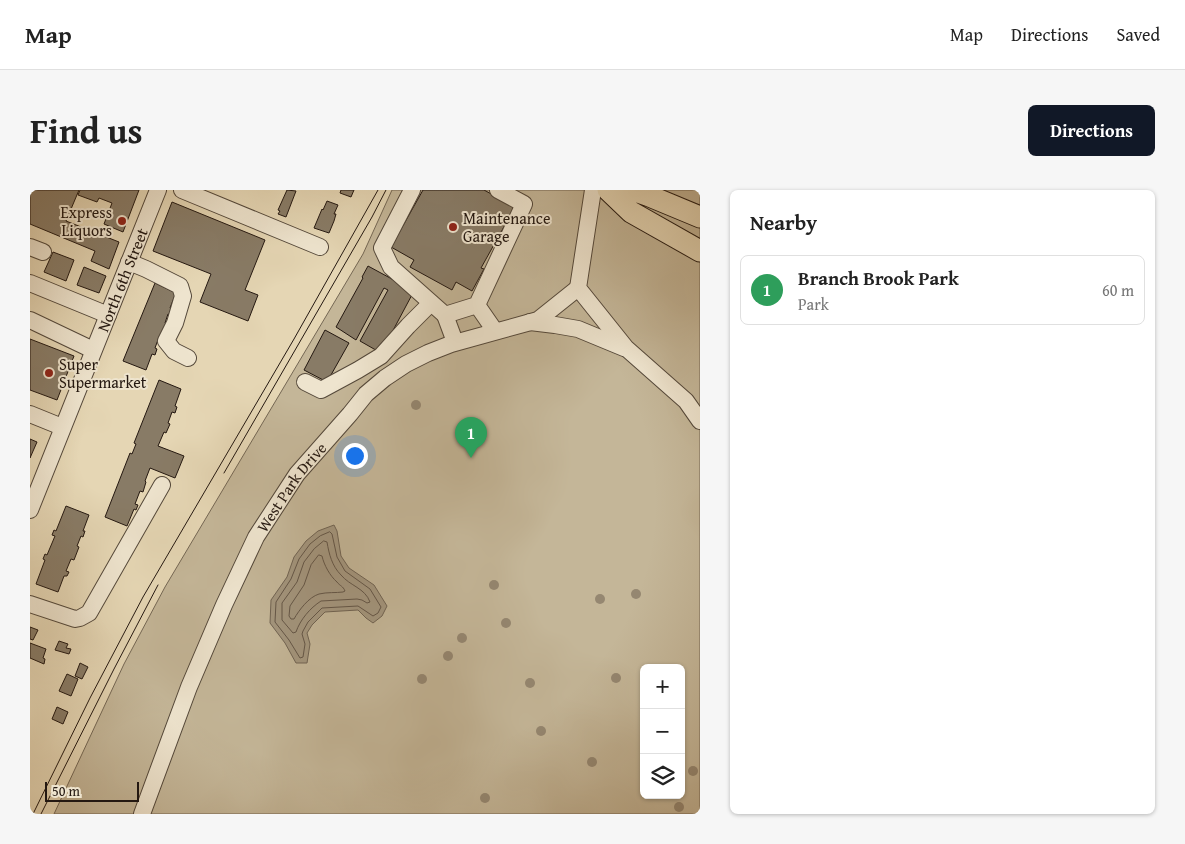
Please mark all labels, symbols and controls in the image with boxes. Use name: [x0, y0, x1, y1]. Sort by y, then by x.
text: Map: [25, 17, 72, 52]
text: Map: [950, 21, 983, 48]
text: Directions: [1011, 21, 1088, 48]
text: Saved: [1116, 21, 1160, 48]
text: Find us: [30, 105, 143, 156]
button: Directions: [1028, 105, 1155, 156]
place label: Express Liquors: [61, 200, 112, 242]
place label: Maintenance Garage: [463, 206, 550, 248]
text: Nearby: [750, 207, 817, 238]
marker: Express Liquors: [116, 215, 128, 227]
marker: Maintenance Garage: [447, 221, 459, 233]
street label: North 6th Street: [91, 224, 154, 335]
text: Branch Brook Park: [798, 264, 959, 292]
text: 1: [763, 278, 771, 302]
text: 60 m: [1102, 278, 1134, 302]
text: Park: [798, 292, 829, 316]
place label: Super Supermarket: [59, 352, 147, 394]
marker: Super Supermarket: [43, 367, 55, 379]
pin: 1: [455, 417, 487, 458]
street label: West Park Drive: [250, 437, 332, 537]
your location: [342, 443, 368, 469]
map controls: [640, 664, 685, 799]
button: +: [640, 664, 685, 709]
button: −: [640, 709, 685, 754]
button: layers: [640, 754, 685, 799]
scale bar: [45, 779, 139, 802]
text: 50 m: [52, 781, 80, 801]

